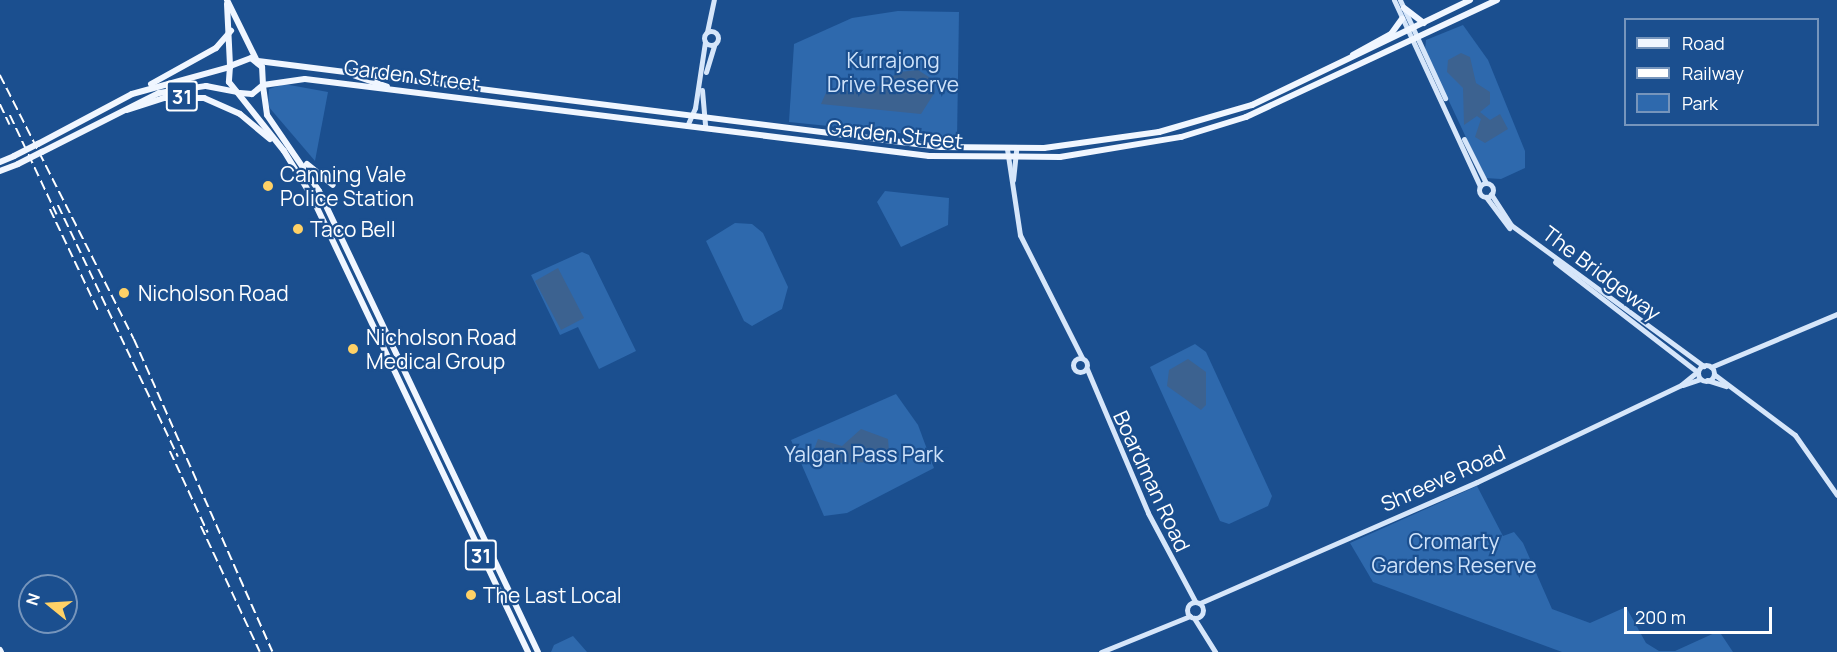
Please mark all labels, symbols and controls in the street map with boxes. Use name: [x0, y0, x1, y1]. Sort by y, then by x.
legend: [1624, 18, 1819, 126]
text: Road: [1682, 31, 1725, 55]
park label: Kurrajong Drive Reserve: [827, 47, 959, 97]
street label: Garden Street: [343, 54, 481, 96]
text: Railway: [1682, 61, 1744, 85]
road number: 31: [166, 79, 198, 113]
text: Park: [1682, 91, 1718, 115]
street label: Garden Street: [826, 114, 964, 154]
place label: Canning Vale Police Station: [280, 161, 414, 211]
marker: Canning Vale Police Station: [261, 179, 275, 193]
place label: Taco Bell: [310, 216, 396, 242]
street label: The Bridgeway: [1538, 220, 1666, 326]
marker: Taco Bell: [291, 222, 305, 236]
place label: Nicholson Road: [138, 280, 289, 306]
marker: Nicholson Road: [115, 284, 133, 302]
place label: Nicholson Road Medical Group: [366, 324, 517, 374]
marker: Nicholson Road Medical Group: [344, 340, 362, 358]
street label: Boardman Road: [1108, 406, 1196, 556]
street label: Shreeve Road: [1377, 439, 1509, 517]
park label: Yalgan Pass Park: [784, 441, 944, 467]
park label: Cromarty Gardens Reserve: [1372, 528, 1536, 578]
road number: 31: [464, 538, 498, 572]
north arrow: [18, 574, 78, 634]
place label: The Last Local: [483, 582, 622, 608]
marker: The Last Local: [464, 588, 478, 602]
text: N: [21, 590, 45, 608]
scale bar: [1627, 595, 1776, 633]
text: 200 m: [1635, 605, 1686, 629]

